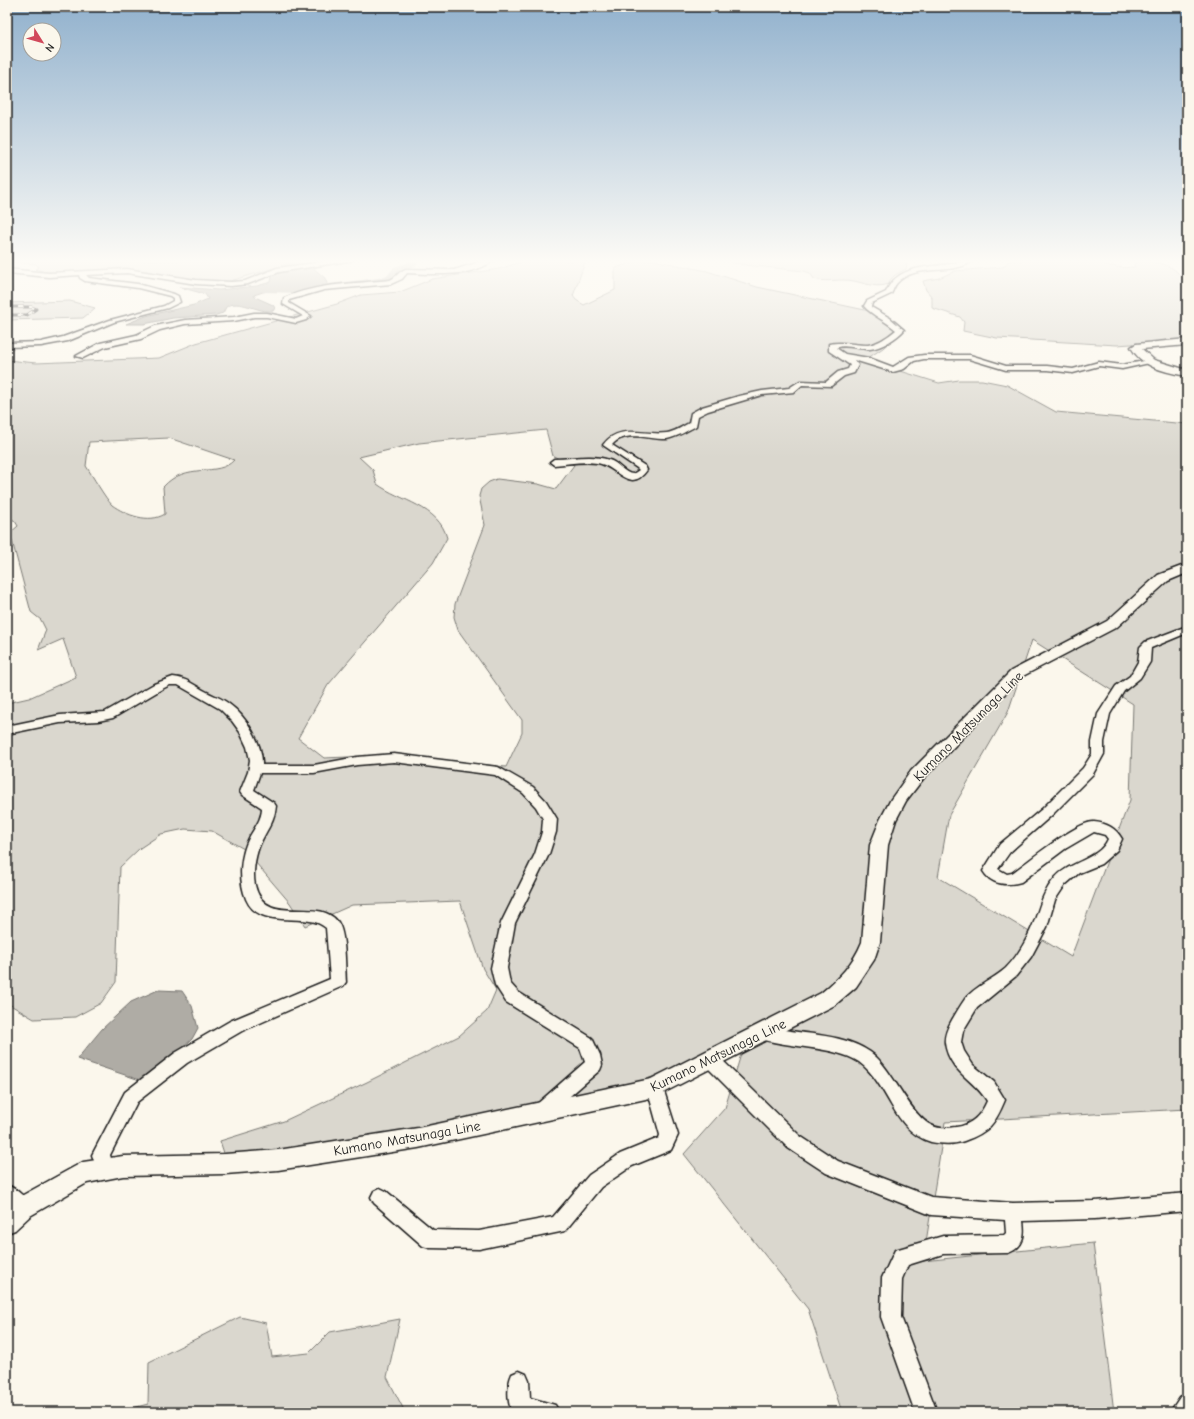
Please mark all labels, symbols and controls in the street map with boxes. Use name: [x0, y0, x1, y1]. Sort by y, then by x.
north arrow: [22, 22, 62, 62]
text: N: [42, 41, 57, 54]
street label: Kumano Matsunaga Line: [910, 668, 1027, 785]
street label: Kumano Matsunaga Line: [648, 1015, 789, 1096]
street label: Kumano Matsunaga Line: [332, 1117, 482, 1160]

